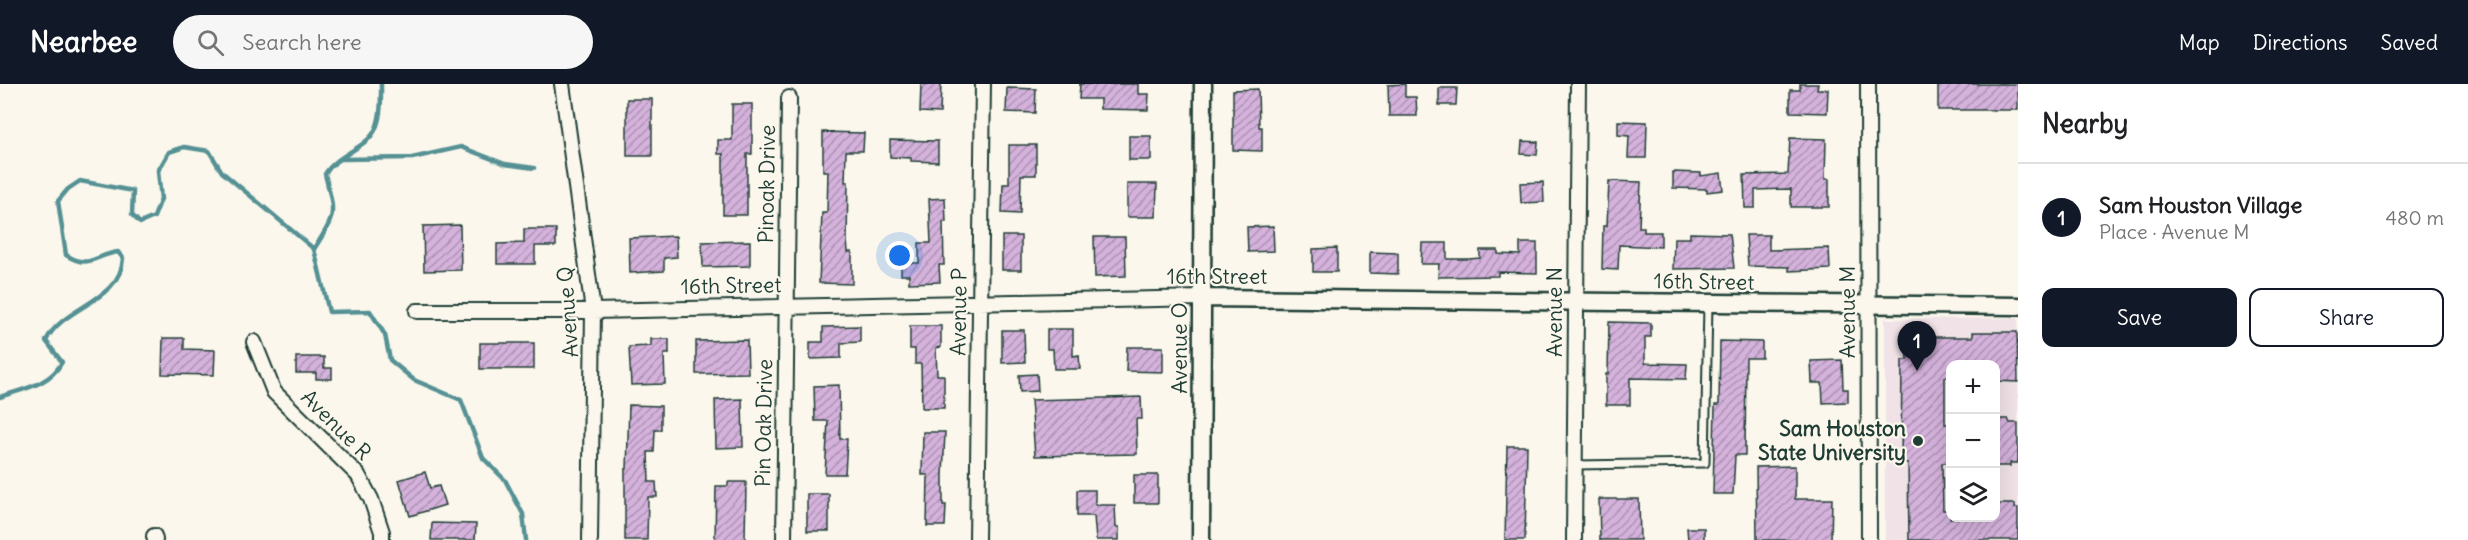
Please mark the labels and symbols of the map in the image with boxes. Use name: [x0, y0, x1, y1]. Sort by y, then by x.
street label: Pinoak Drive: [752, 124, 781, 244]
your location: [885, 241, 914, 270]
street label: 16th Street: [1167, 263, 1267, 290]
street label: Avenue Q: [551, 266, 584, 358]
street label: Avenue M: [1834, 266, 1861, 358]
street label: Avenue N: [1541, 267, 1568, 357]
street label: 16th Street: [1653, 267, 1755, 296]
street label: Avenue P: [944, 268, 973, 356]
street label: 16th Street: [680, 271, 782, 300]
street label: Avenue O: [1166, 302, 1193, 394]
pin: 1: [1898, 322, 1936, 371]
street label: Pin Oak Drive: [749, 359, 778, 487]
street label: Avenue R: [295, 384, 377, 466]
place label: Sam Houston State University: [1758, 415, 1906, 466]
marker: Sam Houston State University: [1911, 434, 1925, 448]

